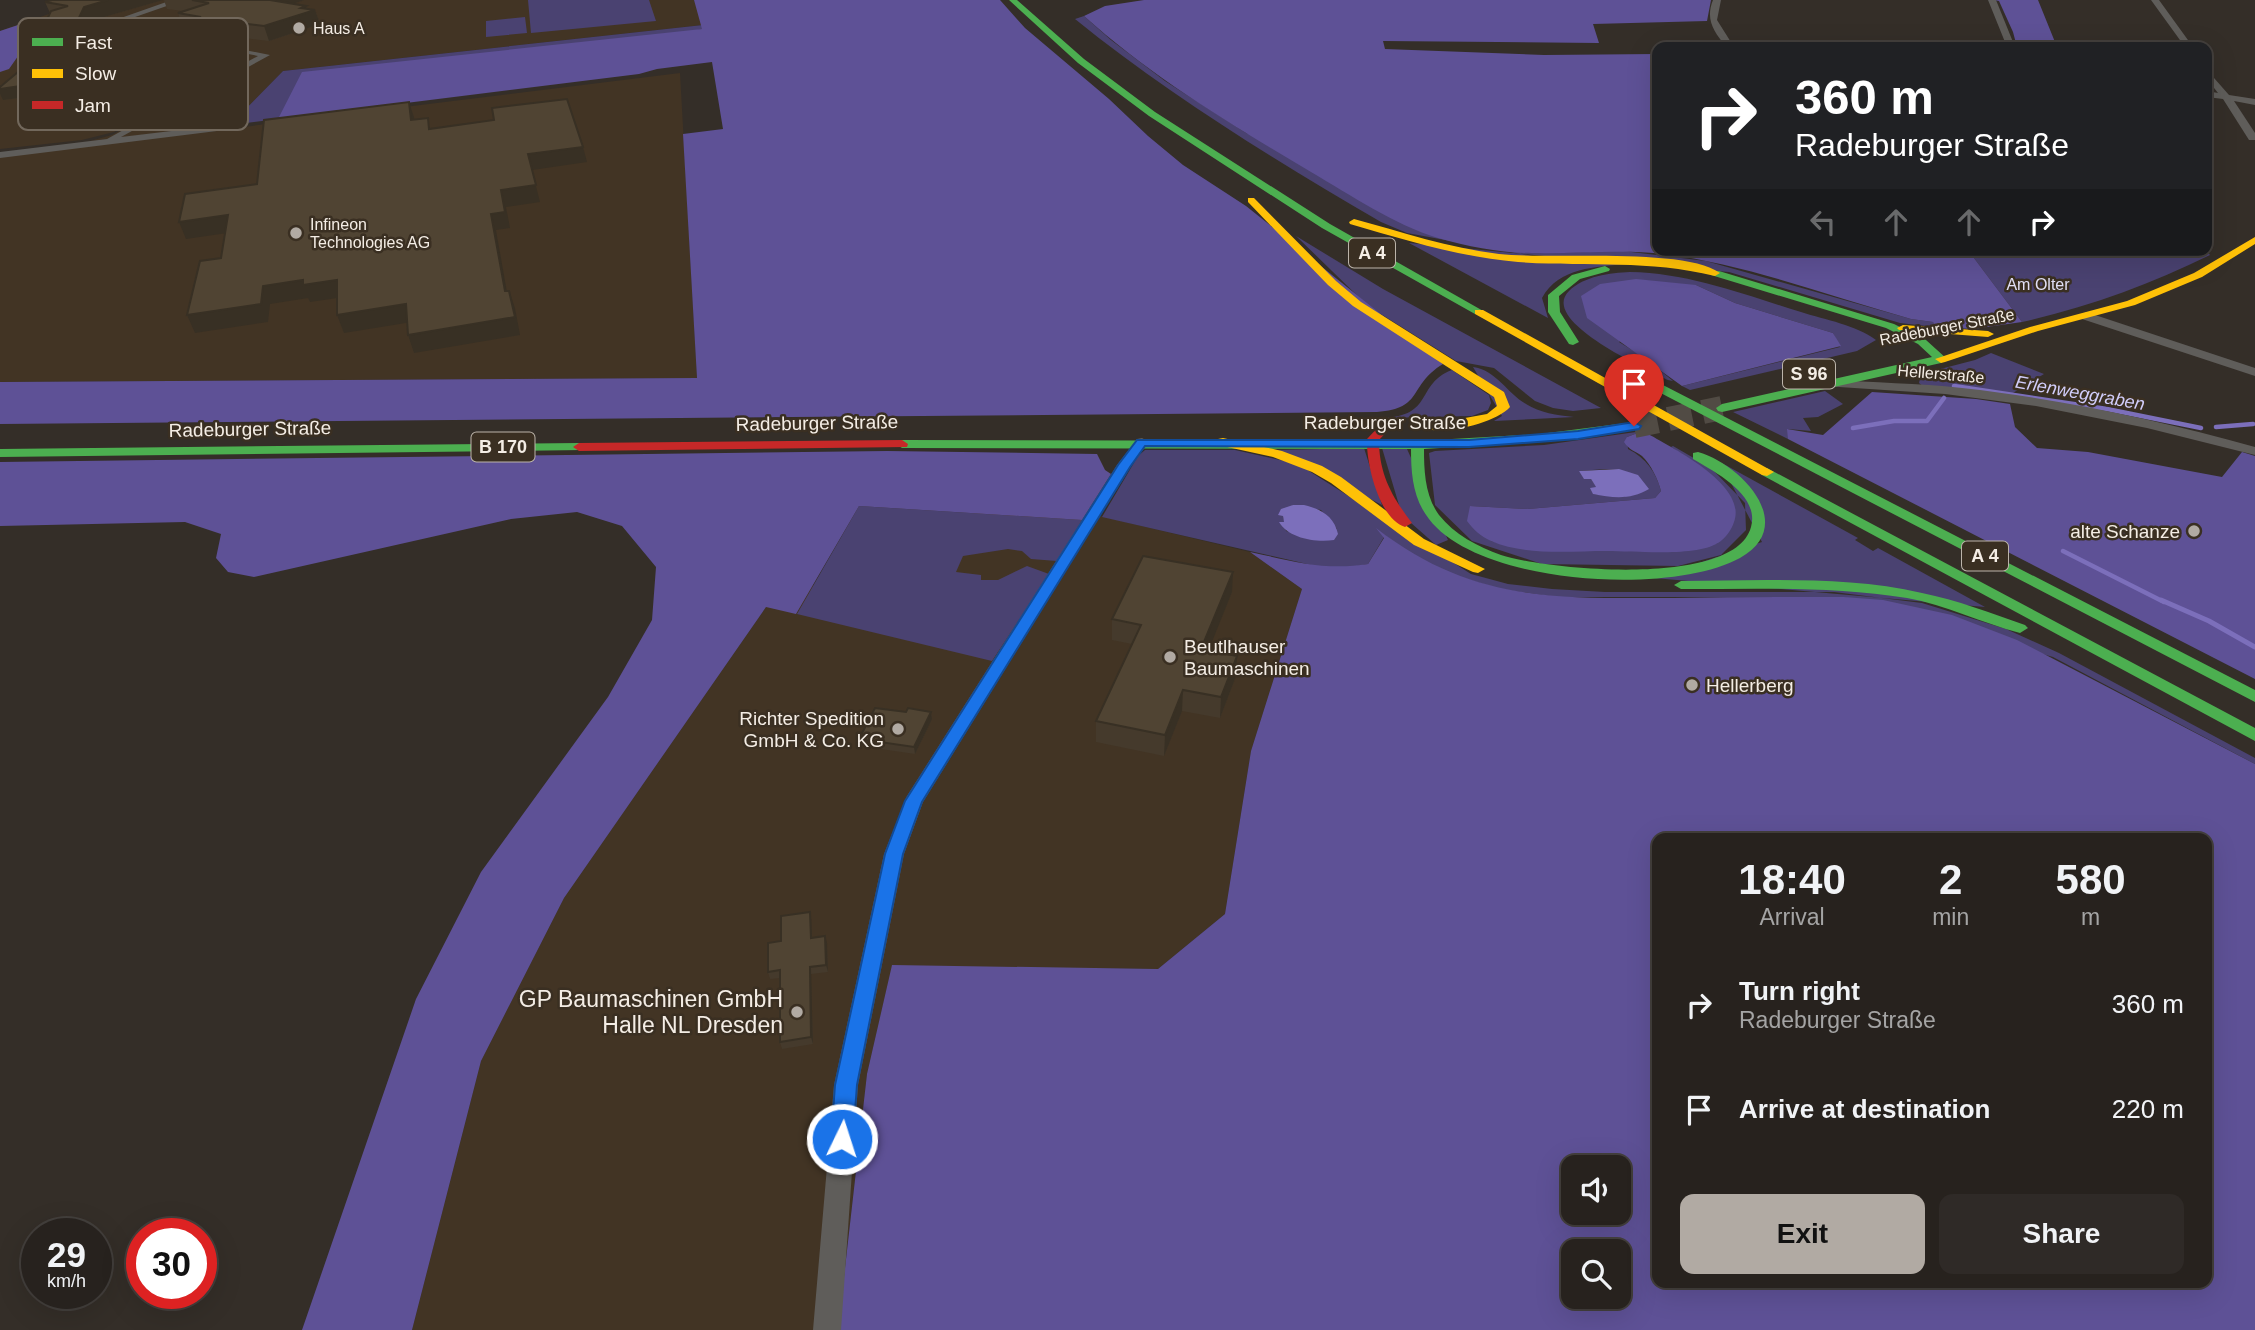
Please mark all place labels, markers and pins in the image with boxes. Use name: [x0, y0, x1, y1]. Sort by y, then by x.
marker: Haus A: [291, 20, 307, 36]
place label: Haus A: [313, 20, 365, 37]
place label: Infineon Technologies AG: [310, 216, 430, 251]
marker: Infineon Technologies AG: [288, 225, 304, 241]
pin: [1604, 354, 1664, 426]
place label: alte Schanze: [2070, 521, 2180, 542]
marker: alte Schanze: [2186, 523, 2202, 539]
place label: Beutlhauser Baumaschinen: [1184, 636, 1310, 679]
marker: Beutlhauser Baumaschinen: [1162, 649, 1178, 665]
place label: Hellerberg: [1706, 675, 1794, 696]
marker: Hellerberg: [1684, 677, 1700, 693]
place label: Richter Spedition GmbH & Co. KG: [739, 708, 884, 751]
marker: Richter Spedition GmbH & Co. KG: [890, 721, 906, 737]
place label: GP Baumaschinen GmbH Halle NL Dresden: [519, 986, 783, 1038]
marker: GP Baumaschinen GmbH Halle NL Dresden: [789, 1004, 805, 1020]

